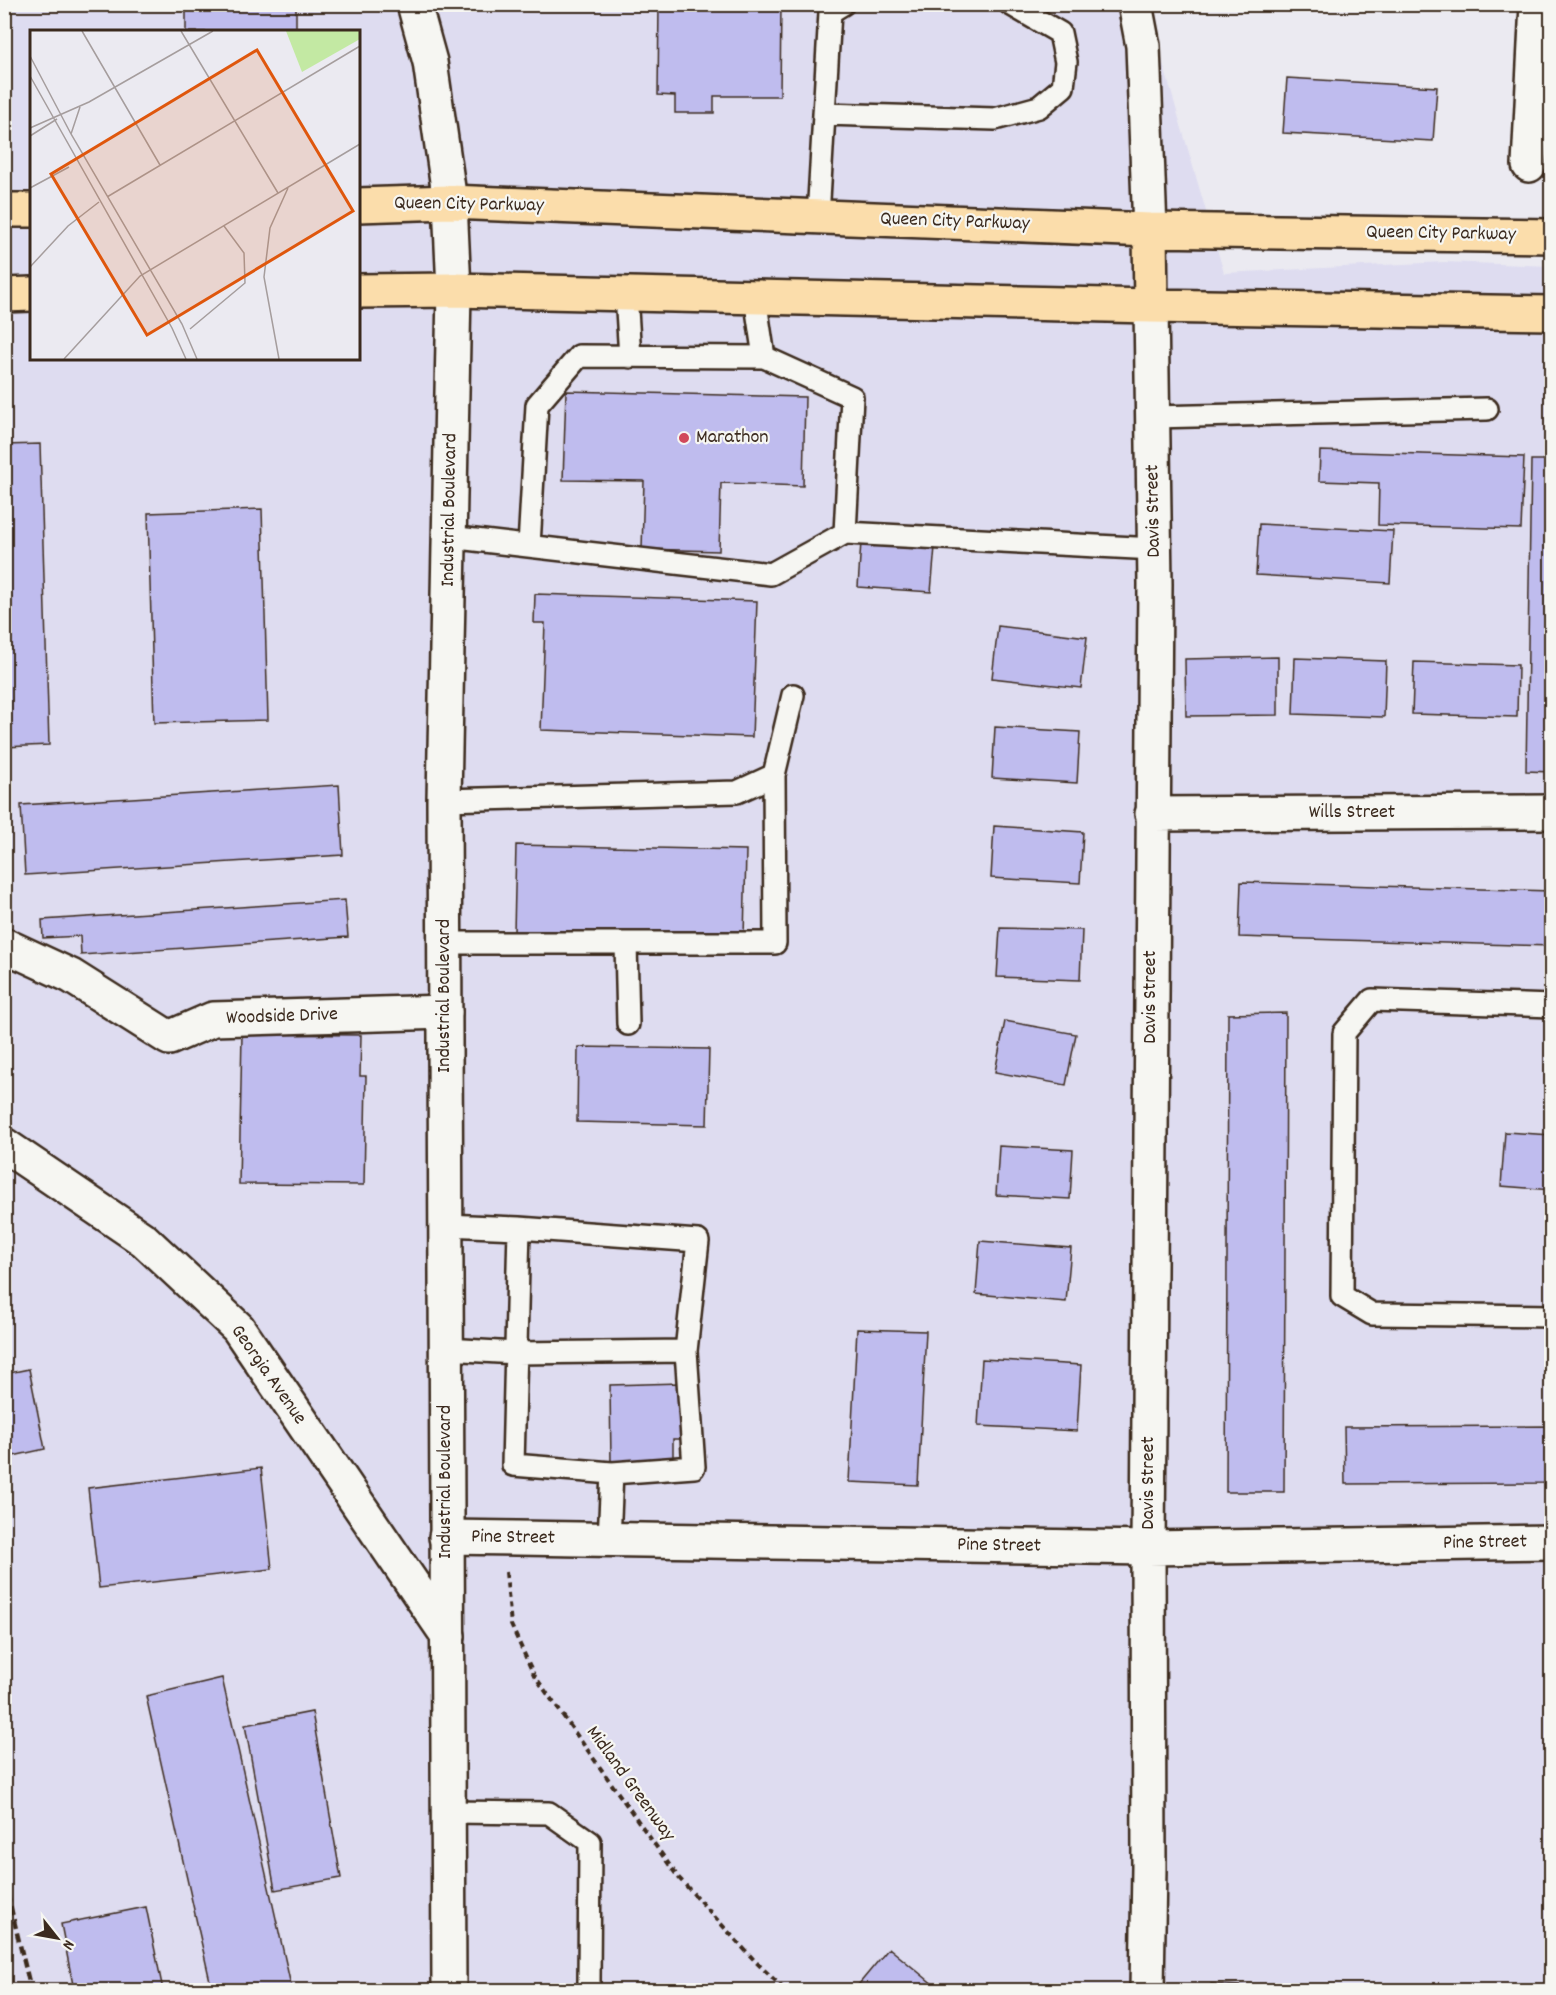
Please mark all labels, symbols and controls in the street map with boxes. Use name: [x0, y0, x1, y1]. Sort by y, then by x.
inset map: [30, 30, 360, 360]
street label: Queen City Parkway: [394, 190, 545, 220]
street label: Queen City Parkway: [880, 205, 1031, 239]
street label: Queen City Parkway: [1366, 219, 1517, 249]
place label: Marathon: [696, 424, 769, 452]
marker: Marathon: [677, 431, 691, 445]
street label: Industrial Boulevard: [435, 433, 465, 587]
street label: Davis Street: [1139, 464, 1169, 558]
street label: Wills Street: [1309, 799, 1395, 827]
street label: Industrial Boulevard: [431, 919, 459, 1073]
street label: Davis Street: [1137, 950, 1165, 1044]
street label: Woodside Drive: [226, 1001, 339, 1033]
street label: Georgia Avenue: [223, 1319, 313, 1431]
street label: Industrial Boulevard: [432, 1405, 460, 1559]
street label: Davis Street: [1135, 1436, 1163, 1530]
street label: Pine Street: [471, 1523, 555, 1553]
street label: Pine Street: [1443, 1528, 1527, 1558]
street label: Pine Street: [957, 1531, 1041, 1561]
street label: Midland Greenway: [578, 1720, 682, 1848]
north arrow: [27, 1908, 87, 1968]
text: N: [56, 1935, 80, 1954]

